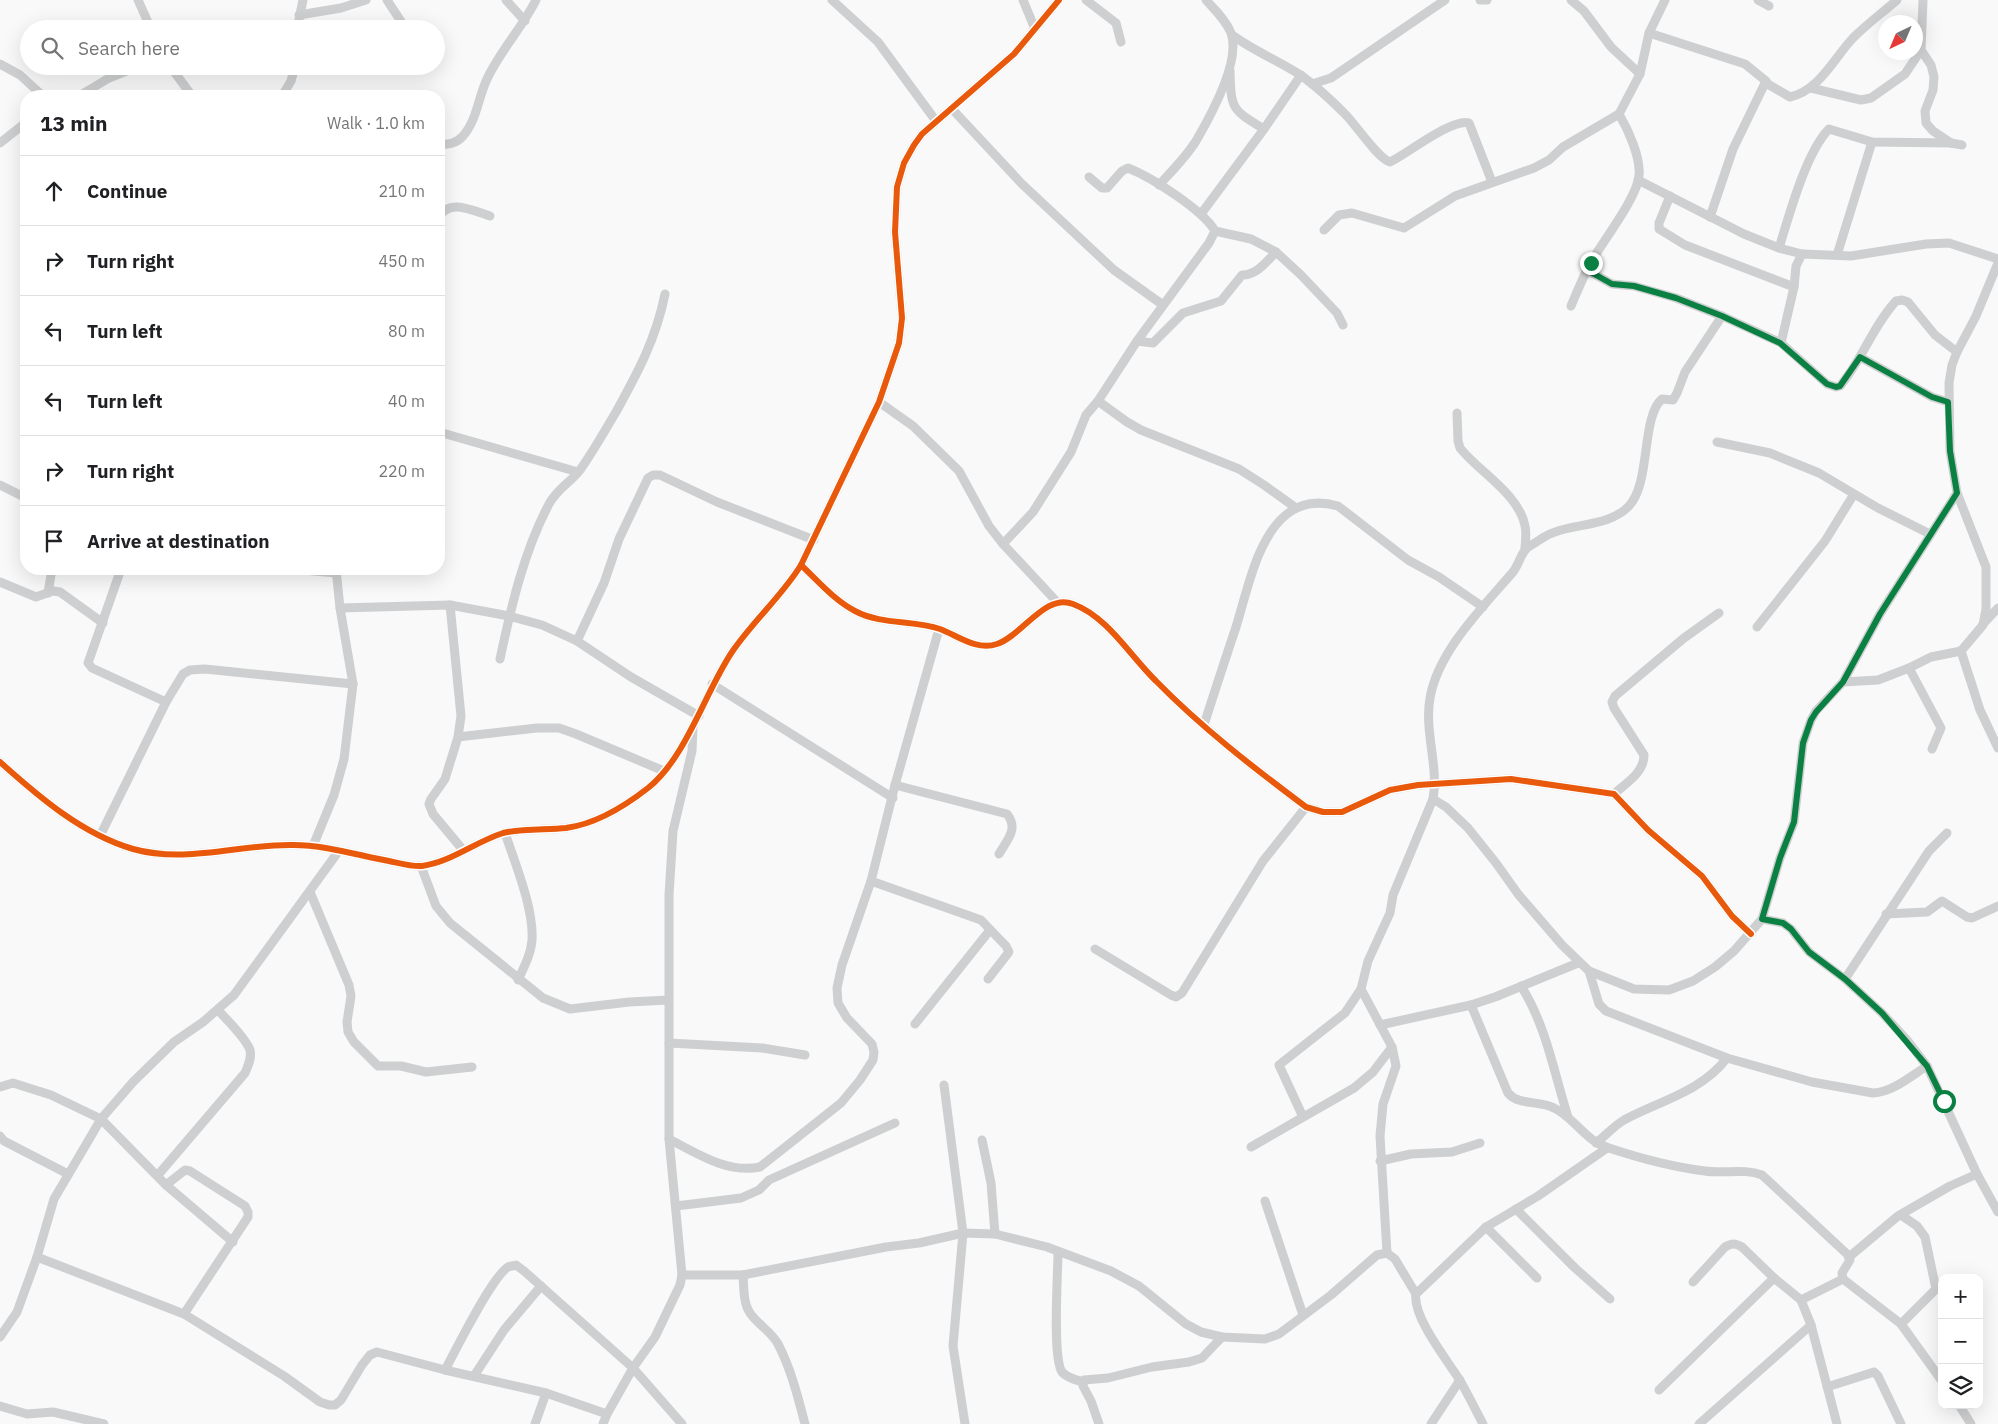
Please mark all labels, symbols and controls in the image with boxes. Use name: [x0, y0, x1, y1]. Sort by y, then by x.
north arrow: [1878, 15, 1923, 60]
search box: [20, 20, 445, 75]
icon: search: [38, 34, 66, 62]
text: Search here: [78, 36, 180, 60]
text: 13 min: [40, 109, 107, 137]
text: Walk · 1.0 km: [327, 113, 425, 133]
icon: ahead: [40, 177, 68, 205]
text: Continue: [87, 179, 167, 203]
text: 210 m: [378, 181, 425, 201]
icon: right: [40, 247, 68, 275]
text: Turn right: [87, 249, 174, 273]
text: 450 m: [378, 251, 425, 271]
route end: [1580, 252, 1603, 275]
icon: left: [40, 317, 68, 345]
text: Turn left: [87, 319, 163, 343]
text: 80 m: [388, 321, 425, 341]
icon: left: [40, 387, 68, 415]
text: Turn left: [87, 389, 163, 413]
text: 40 m: [388, 391, 425, 411]
icon: right: [40, 457, 68, 485]
text: Turn right: [87, 459, 174, 483]
text: 220 m: [378, 461, 425, 481]
icon: arrive: [40, 527, 68, 555]
text: Arrive at destination: [87, 529, 270, 553]
route start: [1933, 1090, 1956, 1113]
map controls: [1938, 1274, 1983, 1409]
button: +: [1938, 1274, 1983, 1319]
button: −: [1938, 1319, 1983, 1364]
button: layers: [1938, 1364, 1983, 1409]

